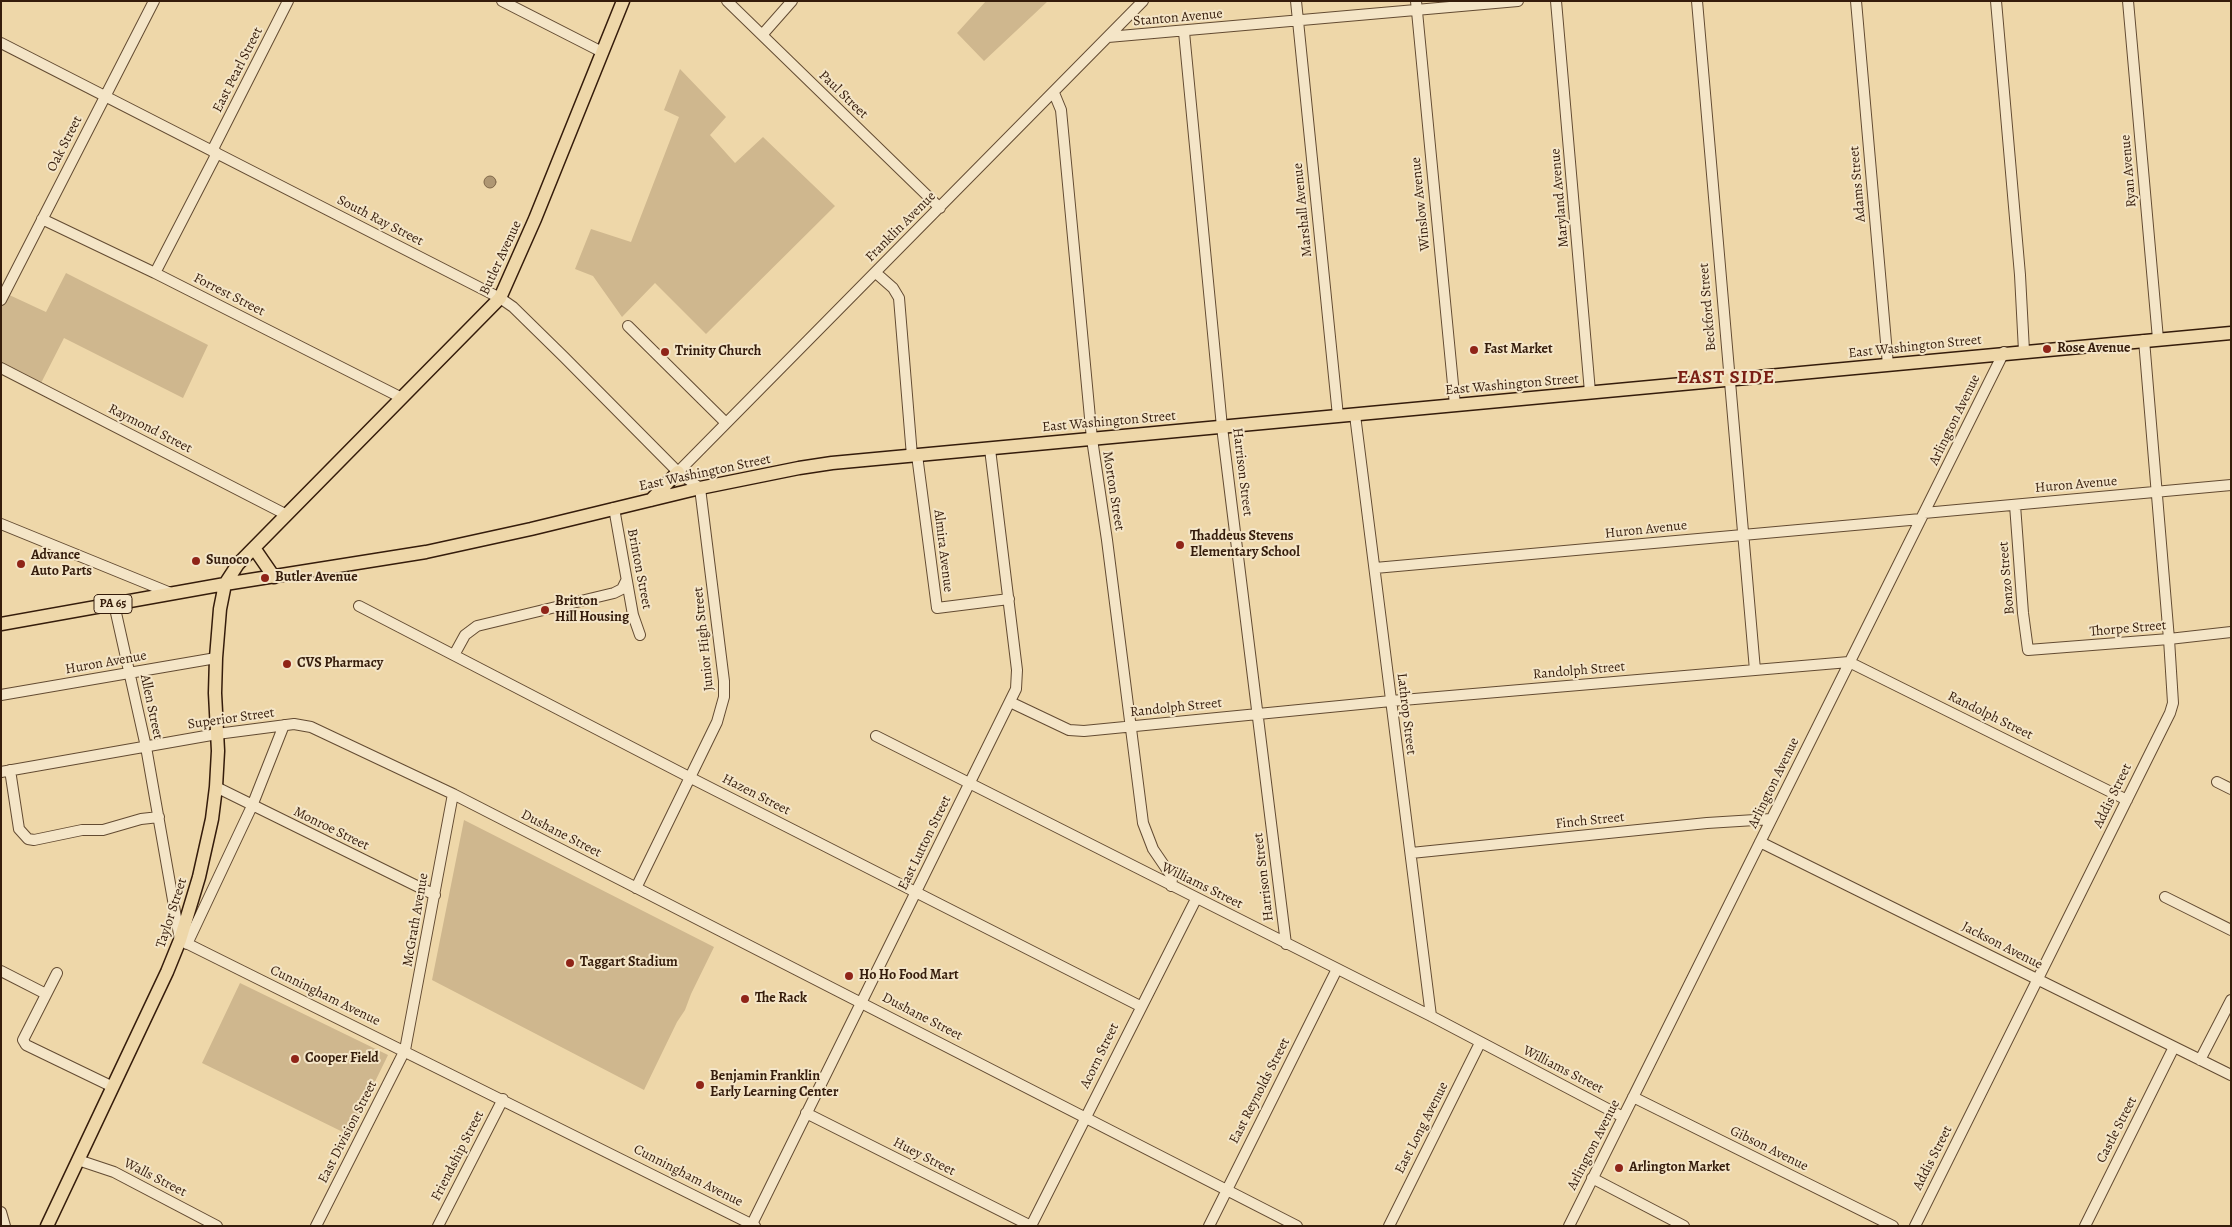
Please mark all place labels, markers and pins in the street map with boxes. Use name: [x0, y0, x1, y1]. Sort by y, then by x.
place label: Rose Avenue: [2057, 341, 2131, 357]
place label: Fast Market: [1484, 342, 1553, 358]
marker: Rose Avenue: [2041, 343, 2053, 355]
place label: Trinity Church: [675, 344, 761, 360]
marker: Fast Market: [1468, 344, 1480, 356]
marker: Trinity Church: [659, 346, 671, 358]
place label: Thaddeus Stevens Elementary School: [1190, 529, 1300, 562]
marker: Thaddeus Stevens Elementary School: [1174, 539, 1186, 551]
place label: Advance Auto Parts: [31, 548, 92, 580]
place label: Sunoco: [206, 553, 249, 569]
marker: Sunoco: [190, 555, 202, 567]
marker: Advance Auto Parts: [15, 558, 27, 570]
place label: Butler Avenue: [275, 570, 358, 586]
marker: Butler Avenue: [259, 572, 271, 584]
place label: Britton Hill Housing: [555, 594, 629, 626]
marker: Britton Hill Housing: [539, 604, 551, 616]
place label: CVS Pharmacy: [297, 656, 383, 672]
marker: CVS Pharmacy: [281, 658, 293, 670]
place label: Taggart Stadium: [580, 955, 678, 971]
marker: Taggart Stadium: [564, 957, 576, 969]
place label: Ho Ho Food Mart: [859, 968, 959, 984]
marker: Ho Ho Food Mart: [843, 970, 855, 982]
place label: The Rack: [755, 991, 807, 1007]
marker: The Rack: [739, 993, 751, 1005]
place label: Cooper Field: [305, 1051, 379, 1067]
marker: Cooper Field: [289, 1053, 301, 1065]
place label: Benjamin Franklin Early Learning Center: [710, 1069, 839, 1102]
marker: Benjamin Franklin Early Learning Center: [694, 1079, 706, 1091]
place label: Arlington Market: [1629, 1160, 1730, 1176]
marker: Arlington Market: [1613, 1162, 1625, 1174]

